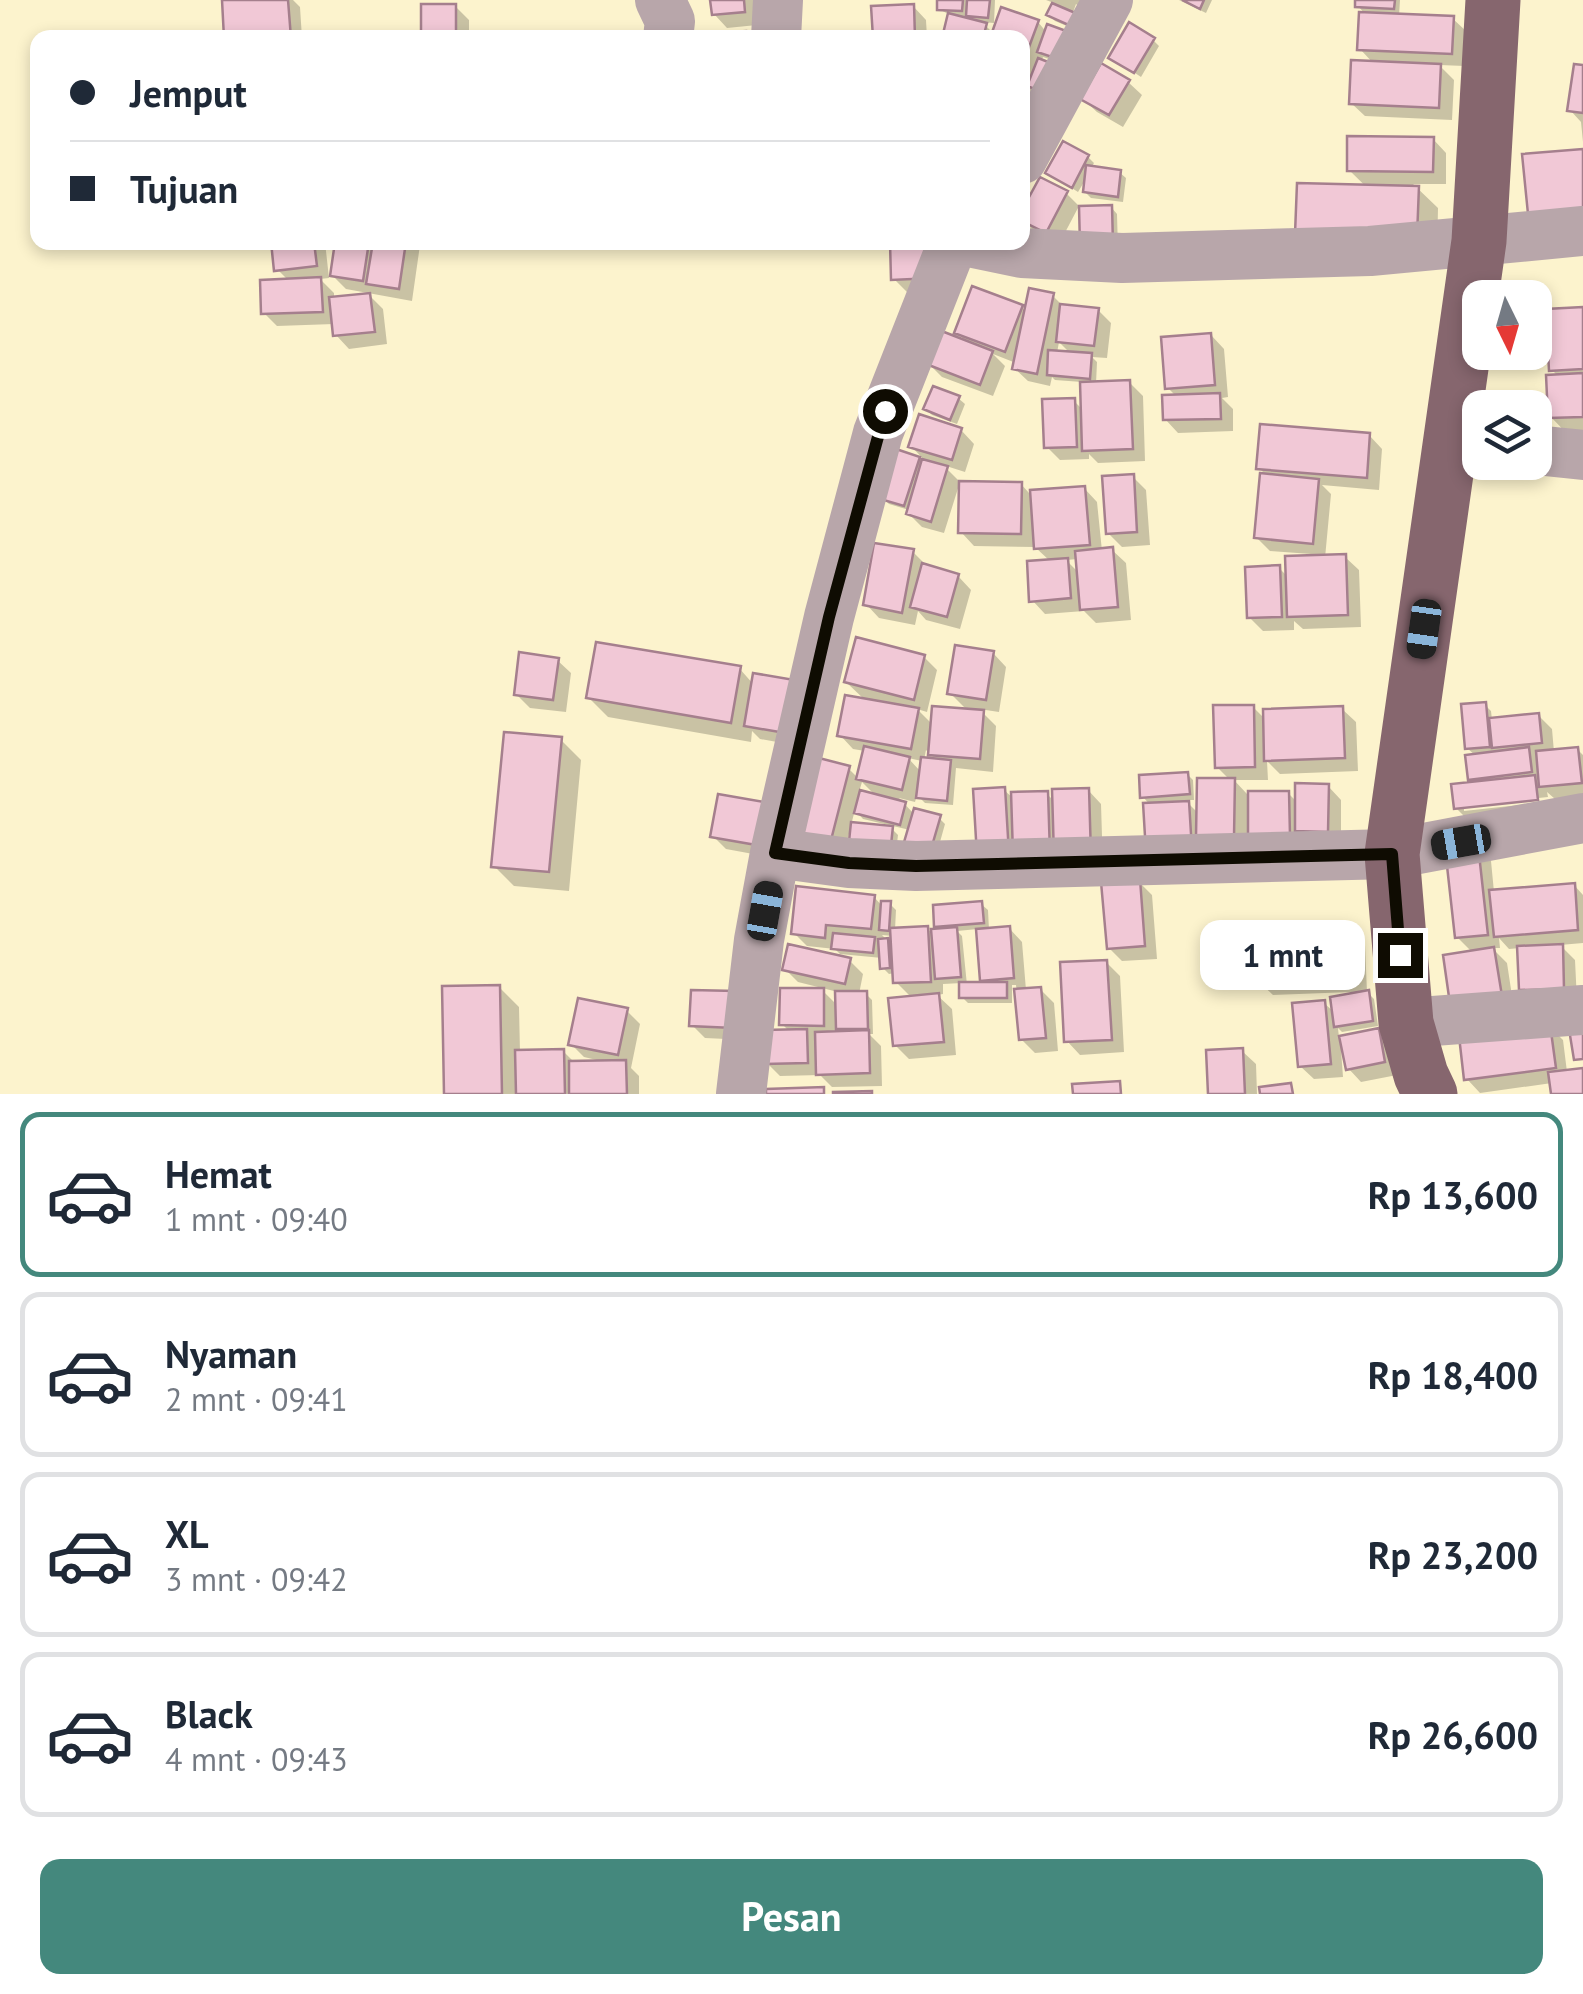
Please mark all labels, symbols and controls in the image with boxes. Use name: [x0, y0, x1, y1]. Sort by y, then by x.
text: Jemput: [130, 68, 247, 117]
text: Tujuan: [130, 164, 238, 213]
north arrow: [1462, 280, 1552, 370]
map controls: [1462, 280, 1552, 480]
route start: [863, 389, 908, 434]
button: layers: [1462, 390, 1552, 480]
car: [1405, 597, 1443, 661]
car: [1429, 822, 1493, 862]
car: [745, 879, 785, 943]
callout: 1 mnt: [1200, 920, 1365, 990]
route end: [1378, 933, 1423, 978]
text: 1 mnt: [1242, 934, 1323, 976]
text: Hemat: [165, 1149, 272, 1198]
icon: car: [45, 1150, 135, 1240]
text: Rp 13,600: [1368, 1170, 1538, 1219]
text: 1 mnt · 09:40: [165, 1198, 348, 1240]
text: Nyaman: [165, 1329, 297, 1378]
icon: car: [45, 1330, 135, 1420]
text: Rp 18,400: [1368, 1350, 1538, 1399]
text: 2 mnt · 09:41: [165, 1378, 348, 1420]
text: XL: [165, 1509, 209, 1558]
icon: car: [45, 1510, 135, 1600]
text: Rp 23,200: [1368, 1530, 1538, 1579]
text: 3 mnt · 09:42: [165, 1558, 348, 1600]
text: Black: [165, 1689, 253, 1738]
icon: car: [45, 1690, 135, 1780]
text: Rp 26,600: [1368, 1710, 1538, 1759]
text: 4 mnt · 09:43: [165, 1738, 348, 1780]
button: Pesan: [40, 1859, 1543, 1974]

